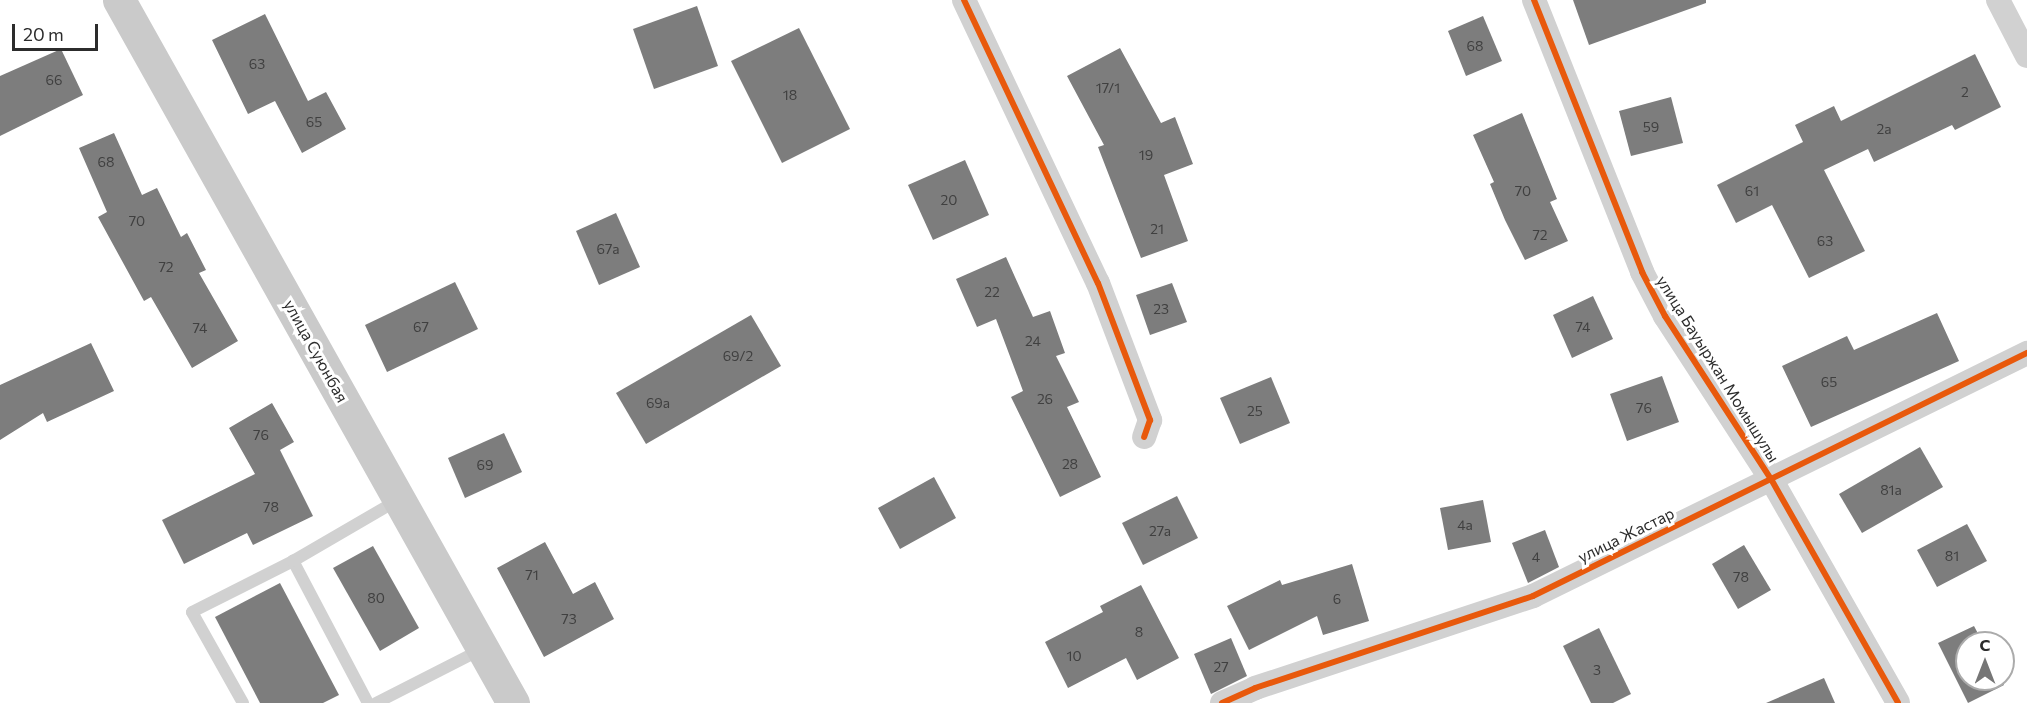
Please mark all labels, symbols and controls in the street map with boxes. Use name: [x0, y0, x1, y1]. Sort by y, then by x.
scale bar: [15, 12, 100, 50]
text: 20 m: [23, 23, 64, 45]
house number: 68: [1467, 38, 1483, 54]
house number: 63: [249, 56, 265, 72]
house number: 66: [46, 72, 62, 88]
house number: 17/1: [1096, 80, 1120, 96]
house number: 2: [1961, 84, 1969, 100]
house number: 18: [783, 87, 797, 103]
house number: 65: [306, 114, 322, 130]
house number: 59: [1643, 119, 1659, 135]
house number: 2а: [1876, 121, 1892, 137]
house number: 19: [1139, 147, 1153, 163]
house number: 68: [98, 154, 114, 170]
house number: 70: [1515, 183, 1531, 199]
house number: 61: [1745, 183, 1759, 199]
house number: 20: [941, 192, 957, 208]
house number: 70: [129, 213, 145, 229]
house number: 21: [1150, 221, 1164, 237]
house number: 72: [1532, 227, 1548, 243]
house number: 63: [1817, 233, 1833, 249]
house number: 67а: [597, 241, 619, 257]
house number: 72: [158, 259, 174, 275]
street label: улица Бауыржан Момышулы: [1652, 272, 1784, 466]
house number: 22: [984, 284, 1000, 300]
street label: улица Суюнбая: [280, 296, 352, 406]
house number: 23: [1153, 301, 1169, 317]
house number: 67: [413, 319, 429, 335]
house number: 74: [1576, 319, 1590, 335]
house number: 74: [193, 320, 207, 336]
house number: 24: [1025, 333, 1041, 349]
house number: 69/2: [723, 348, 753, 364]
house number: 65: [1821, 374, 1837, 390]
house number: 26: [1037, 391, 1053, 407]
house number: 69а: [646, 395, 670, 411]
house number: 76: [1636, 400, 1652, 416]
house number: 25: [1247, 403, 1263, 419]
house number: 76: [253, 427, 269, 443]
house number: 28: [1062, 456, 1078, 472]
house number: 69: [477, 457, 493, 473]
house number: 81а: [1880, 482, 1902, 498]
house number: 78: [263, 499, 279, 515]
street label: улица Жастар: [1575, 503, 1677, 567]
house number: 4а: [1457, 517, 1473, 533]
house number: 27а: [1149, 523, 1171, 539]
house number: 81: [1945, 548, 1959, 564]
house number: 4: [1532, 549, 1540, 565]
house number: 71: [525, 567, 539, 583]
house number: 78: [1733, 569, 1749, 585]
house number: 80: [367, 590, 385, 606]
house number: 6: [1333, 591, 1341, 607]
house number: 73: [561, 611, 577, 627]
house number: 8: [1135, 624, 1143, 640]
north arrow: [1955, 631, 2015, 691]
text: С: [1980, 635, 1990, 654]
house number: 10: [1066, 648, 1082, 664]
house number: 27: [1213, 659, 1229, 675]
house number: 3: [1593, 662, 1601, 678]

